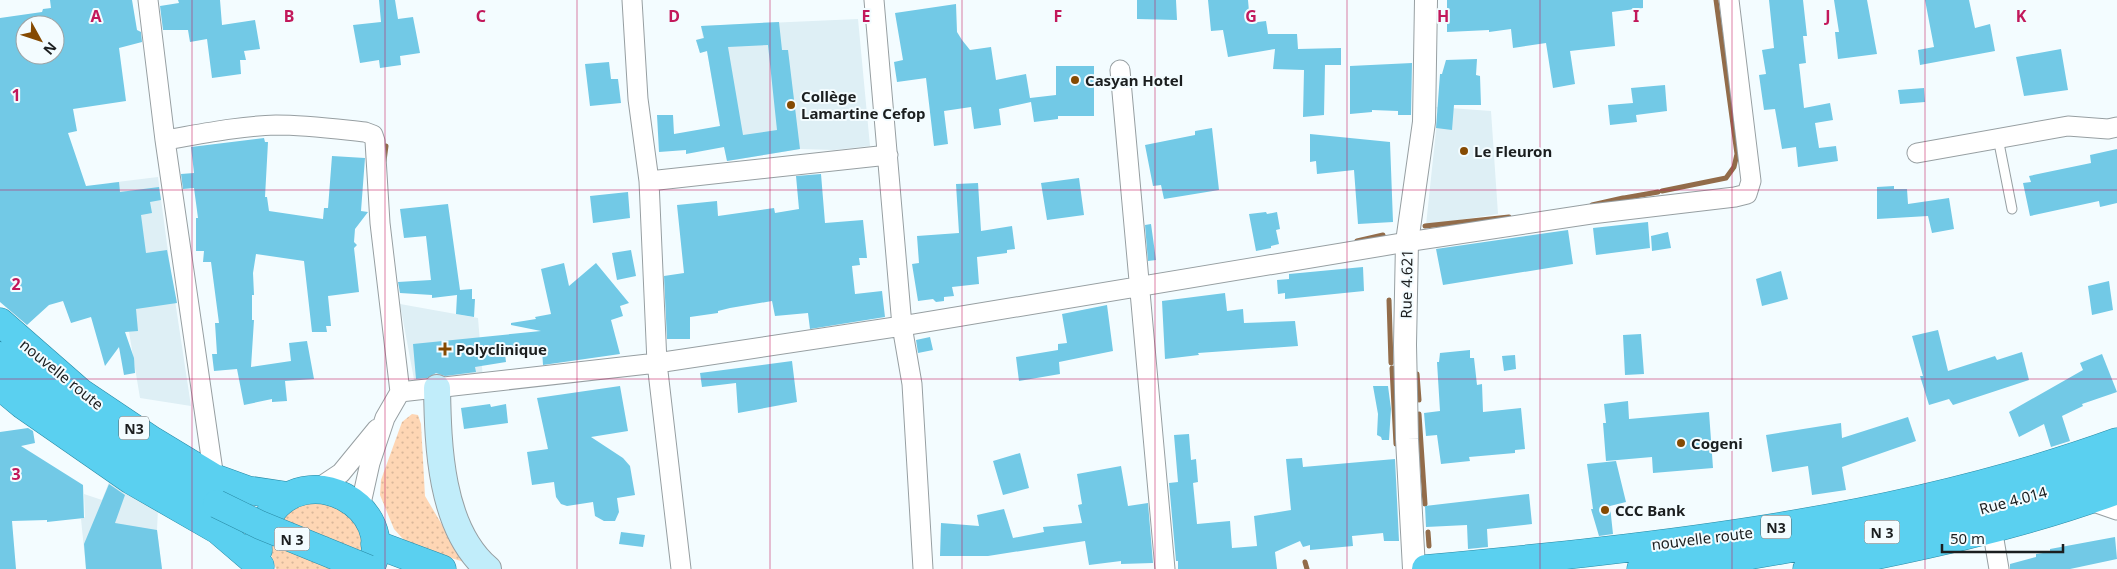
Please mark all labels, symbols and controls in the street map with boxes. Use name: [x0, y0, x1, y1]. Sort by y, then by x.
text: A: [90, 5, 102, 27]
text: B: [284, 5, 294, 27]
text: C: [476, 5, 486, 27]
text: D: [668, 5, 680, 27]
text: E: [862, 5, 871, 27]
text: F: [1054, 5, 1062, 27]
text: G: [1245, 5, 1257, 27]
text: H: [1437, 5, 1449, 27]
text: I: [1633, 5, 1639, 27]
text: J: [1823, 5, 1831, 27]
text: K: [2016, 5, 2027, 27]
north arrow: [15, 15, 65, 65]
text: N: [39, 38, 61, 59]
place label: Casyan Hotel: [1085, 70, 1183, 90]
marker: Casyan Hotel: [1069, 74, 1081, 86]
text: 1: [11, 84, 21, 106]
place label: Collège Lamartine Cefop: [801, 86, 926, 123]
marker: Collège Lamartine Cefop: [785, 99, 797, 111]
place label: Le Fleuron: [1474, 141, 1552, 161]
marker: Le Fleuron: [1458, 145, 1470, 157]
street label: Rue 4.621: [1395, 249, 1417, 319]
text: 2: [11, 273, 21, 295]
street label: nouvelle route: [16, 334, 108, 414]
place label: Polyclinique: [456, 339, 547, 359]
marker: Polyclinique: [438, 342, 452, 356]
road number: N3: [119, 416, 149, 439]
place label: Cogeni: [1691, 433, 1743, 453]
marker: Cogeni: [1675, 437, 1687, 449]
text: 3: [11, 463, 21, 485]
street label: Rue 4.014: [1977, 481, 2049, 519]
place label: CCC Bank: [1615, 500, 1686, 520]
marker: CCC Bank: [1599, 504, 1611, 516]
road number: N3: [1761, 516, 1791, 538]
road number: N 3: [1864, 520, 1900, 544]
street label: nouvelle route: [1650, 522, 1754, 554]
scale bar: [1942, 522, 2063, 554]
road number: N 3: [274, 528, 310, 550]
text: 50 m: [1950, 528, 1985, 548]

